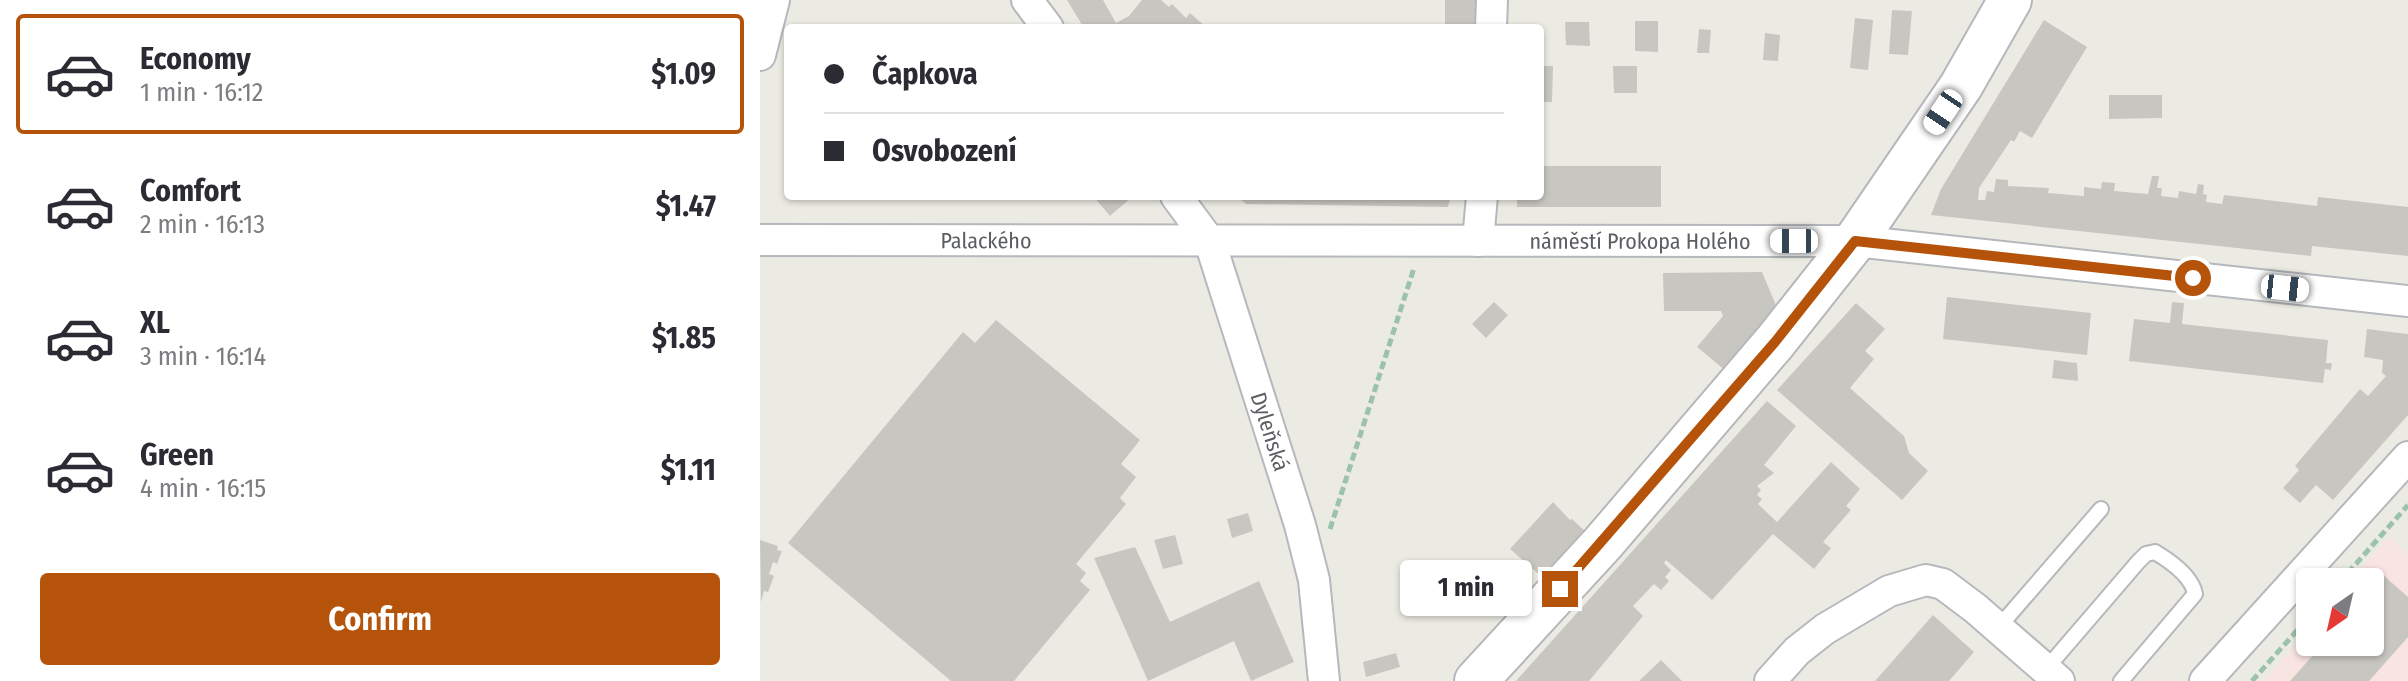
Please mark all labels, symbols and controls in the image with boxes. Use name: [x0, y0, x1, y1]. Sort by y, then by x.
icon: car: [44, 38, 116, 110]
text: Economy: [140, 41, 251, 77]
text: $1.09: [651, 56, 716, 92]
text: Čapkova: [872, 56, 978, 92]
text: 1 min · 16:12: [140, 77, 263, 108]
car: [1920, 85, 1966, 139]
text: Osvobození: [872, 133, 1017, 169]
icon: car: [44, 170, 116, 242]
text: Comfort: [140, 173, 241, 209]
text: $1.47: [656, 188, 716, 224]
text: 2 min · 16:13: [140, 209, 265, 240]
street label: Palackého: [941, 227, 1031, 254]
street label: náměstí Prokopa Holého: [1529, 228, 1751, 255]
car: [1770, 229, 1818, 253]
route start: [2175, 260, 2211, 296]
car: [2260, 274, 2310, 302]
icon: car: [44, 302, 116, 374]
text: XL: [140, 305, 170, 341]
text: $1.85: [652, 320, 716, 356]
text: 3 min · 16:14: [140, 341, 266, 372]
street label: Dyleňská: [1245, 389, 1295, 474]
icon: car: [44, 434, 116, 506]
text: Green: [140, 437, 214, 473]
text: $1.11: [661, 452, 716, 488]
text: 4 min · 16:15: [140, 473, 266, 504]
callout: 1 min: [1400, 561, 1532, 617]
north arrow: [2296, 568, 2384, 656]
map controls: [2296, 568, 2384, 656]
route end: [1542, 571, 1578, 607]
text: 1 min: [1438, 572, 1494, 603]
button: Confirm: [40, 573, 720, 665]

